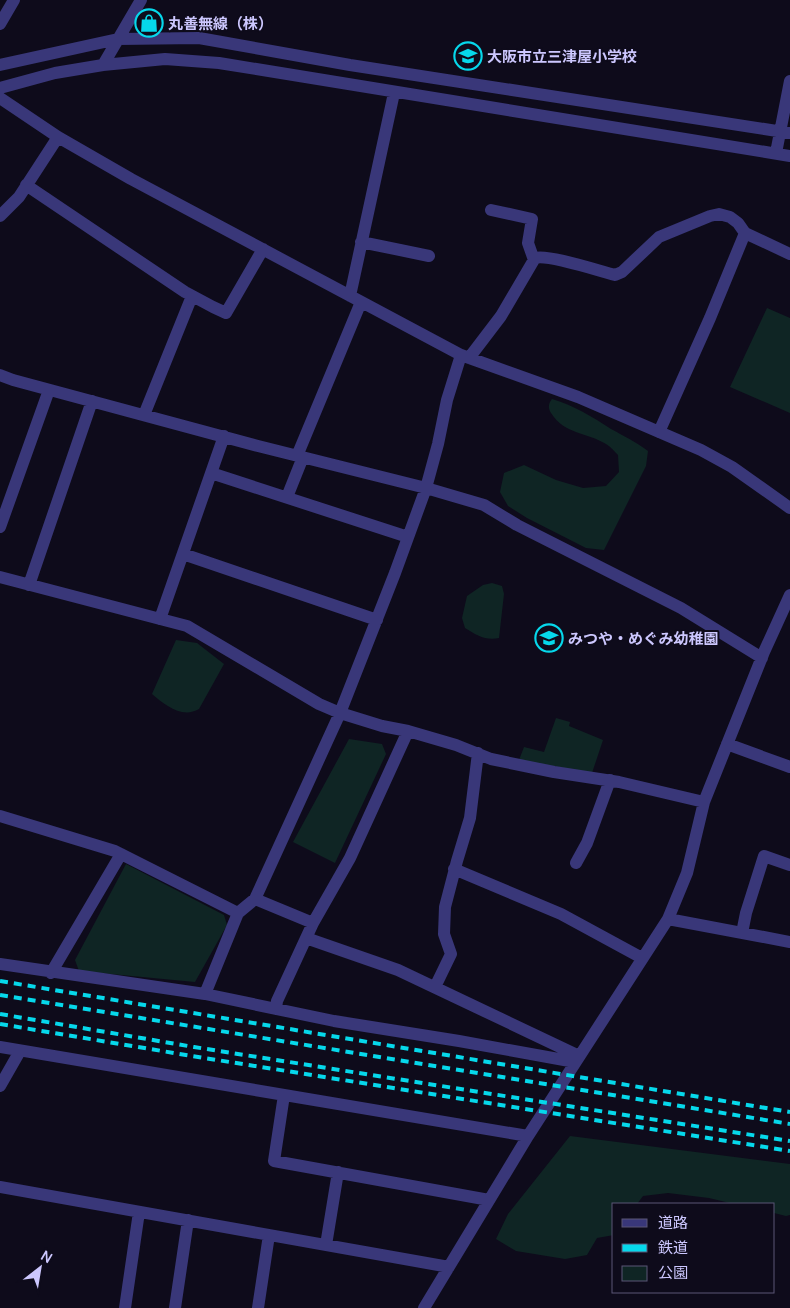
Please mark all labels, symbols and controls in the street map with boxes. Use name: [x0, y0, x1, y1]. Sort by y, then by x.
shop icon: 丸善無線（株）: [134, 8, 164, 38]
place label: 丸善無線（株）: [168, 13, 273, 34]
school or university icon: 大阪市立三津屋小学校: [453, 41, 483, 71]
place label: 大阪市立三津屋小学校: [487, 46, 637, 67]
school or university icon: みつや・めぐみ幼稚園: [534, 623, 564, 653]
place label: みつや・めぐみ幼稚園: [568, 628, 718, 649]
legend: [612, 1203, 775, 1293]
text: 道路: [658, 1212, 688, 1233]
text: 鉄道: [658, 1237, 688, 1258]
north arrow: [15, 1243, 65, 1293]
text: N: [38, 1246, 56, 1267]
text: 公園: [658, 1262, 688, 1283]

